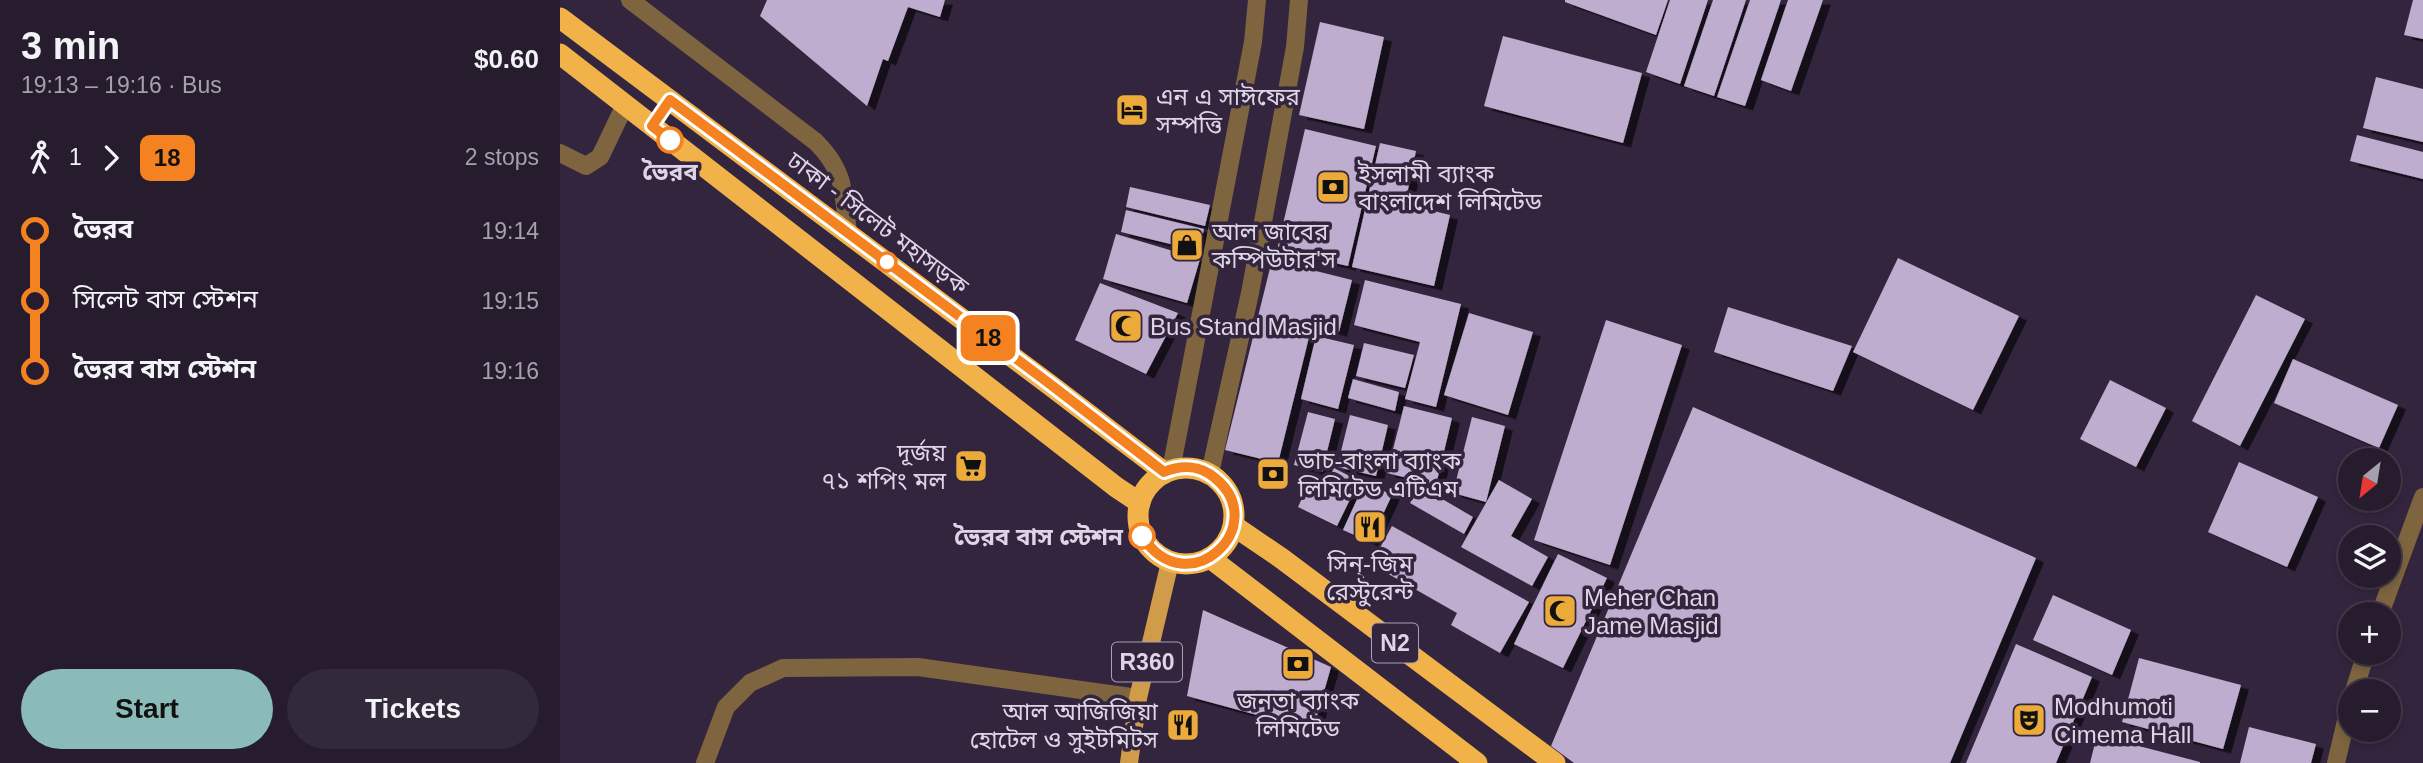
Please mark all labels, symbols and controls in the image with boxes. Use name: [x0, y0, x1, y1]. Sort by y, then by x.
text: 3 min: [21, 25, 120, 67]
text: $0.60: [474, 44, 539, 74]
text: 19:13 – 19:16 · Bus: [21, 72, 222, 98]
place label: এন এ সাঈফের সম্পত্তি: [1155, 83, 1300, 138]
hotel icon: এন এ সাঈফের সম্পত্তি: [1113, 91, 1151, 129]
marker: ভৈরব: [657, 127, 683, 153]
icon: walk: [21, 139, 59, 177]
icon: forward: [92, 139, 130, 177]
text: 1: [69, 144, 82, 170]
text: 18: [154, 144, 181, 171]
text: 2 stops: [465, 144, 539, 170]
street label: ঢাকা - সিলেট মহাসড়ক: [782, 146, 974, 300]
place label: ভৈরব: [641, 158, 698, 185]
place label: ইসলামী ব্যাংক বাংলাদেশ লিমিটেড: [1357, 160, 1543, 215]
bank icon: ইসলামী ব্যাংক বাংলাদেশ লিমিটেড: [1314, 168, 1352, 206]
text: ভৈরব: [73, 214, 133, 244]
text: 19:14: [481, 218, 539, 244]
place label: আল জাবের কম্পিউটার'স: [1211, 218, 1337, 273]
shop icon: আল জাবের কম্পিউটার'স: [1168, 226, 1206, 264]
unlabelled marker: [877, 252, 897, 272]
text: সিলেট বাস স্টেশন: [73, 284, 258, 314]
text: 19:15: [481, 288, 539, 314]
mosque icon: Bus Stand Masjid: [1107, 307, 1145, 345]
place label: Bus Stand Masjid: [1150, 313, 1337, 340]
line badge: 18: [956, 315, 1020, 361]
text: 18: [975, 324, 1001, 351]
text: ভৈরব বাস স্টেশন: [73, 354, 256, 384]
text: 19:16: [481, 358, 539, 384]
place label: দূর্জয় ৭১ শপিং মল: [822, 438, 947, 494]
supermarket icon: দূর্জয় ৭১ শপিং মল: [952, 447, 990, 485]
place label: ডাচ-বাংলা ব্যাংক লিমিটেড এটিএম: [1297, 447, 1462, 502]
north arrow: [2338, 448, 2401, 511]
map controls: [2338, 448, 2401, 742]
bank icon: ডাচ-বাংলা ব্যাংক লিমিটেড এটিএম: [1254, 455, 1292, 493]
restaurant icon: সিন্-জিম রেস্টুরেন্ট: [1351, 508, 1389, 546]
place label: ভৈরব বাস স্টেশন: [953, 523, 1124, 550]
marker: ভৈরব বাস স্টেশন: [1129, 523, 1155, 549]
button: layers: [2338, 525, 2401, 588]
place label: সিন্-জিম রেস্টুরেন্ট: [1326, 550, 1414, 607]
place label: Meher Chan Jame Masjid: [1584, 584, 1719, 639]
mosque icon: Meher Chan Jame Masjid: [1541, 592, 1579, 630]
button: +: [2338, 602, 2401, 665]
road number: N2: [1372, 624, 1418, 663]
road number: R360: [1112, 642, 1182, 682]
bank icon: জনতা ব্যাংক লিমিটেড: [1279, 645, 1317, 683]
button: Start: [21, 669, 273, 749]
button: Tickets: [287, 669, 539, 749]
button: −: [2338, 679, 2401, 742]
place label: জনতা ব্যাংক লিমিটেড: [1236, 687, 1360, 742]
place label: Modhumoti Cimema Hall: [2054, 693, 2191, 748]
place label: আল আজিজিয়া হোটেল ও সুইটমিটস: [970, 698, 1159, 754]
theatre icon: Modhumoti Cimema Hall: [2010, 701, 2048, 739]
restaurant icon: আল আজিজিয়া হোটেল ও সুইটমিটস: [1164, 706, 1202, 744]

